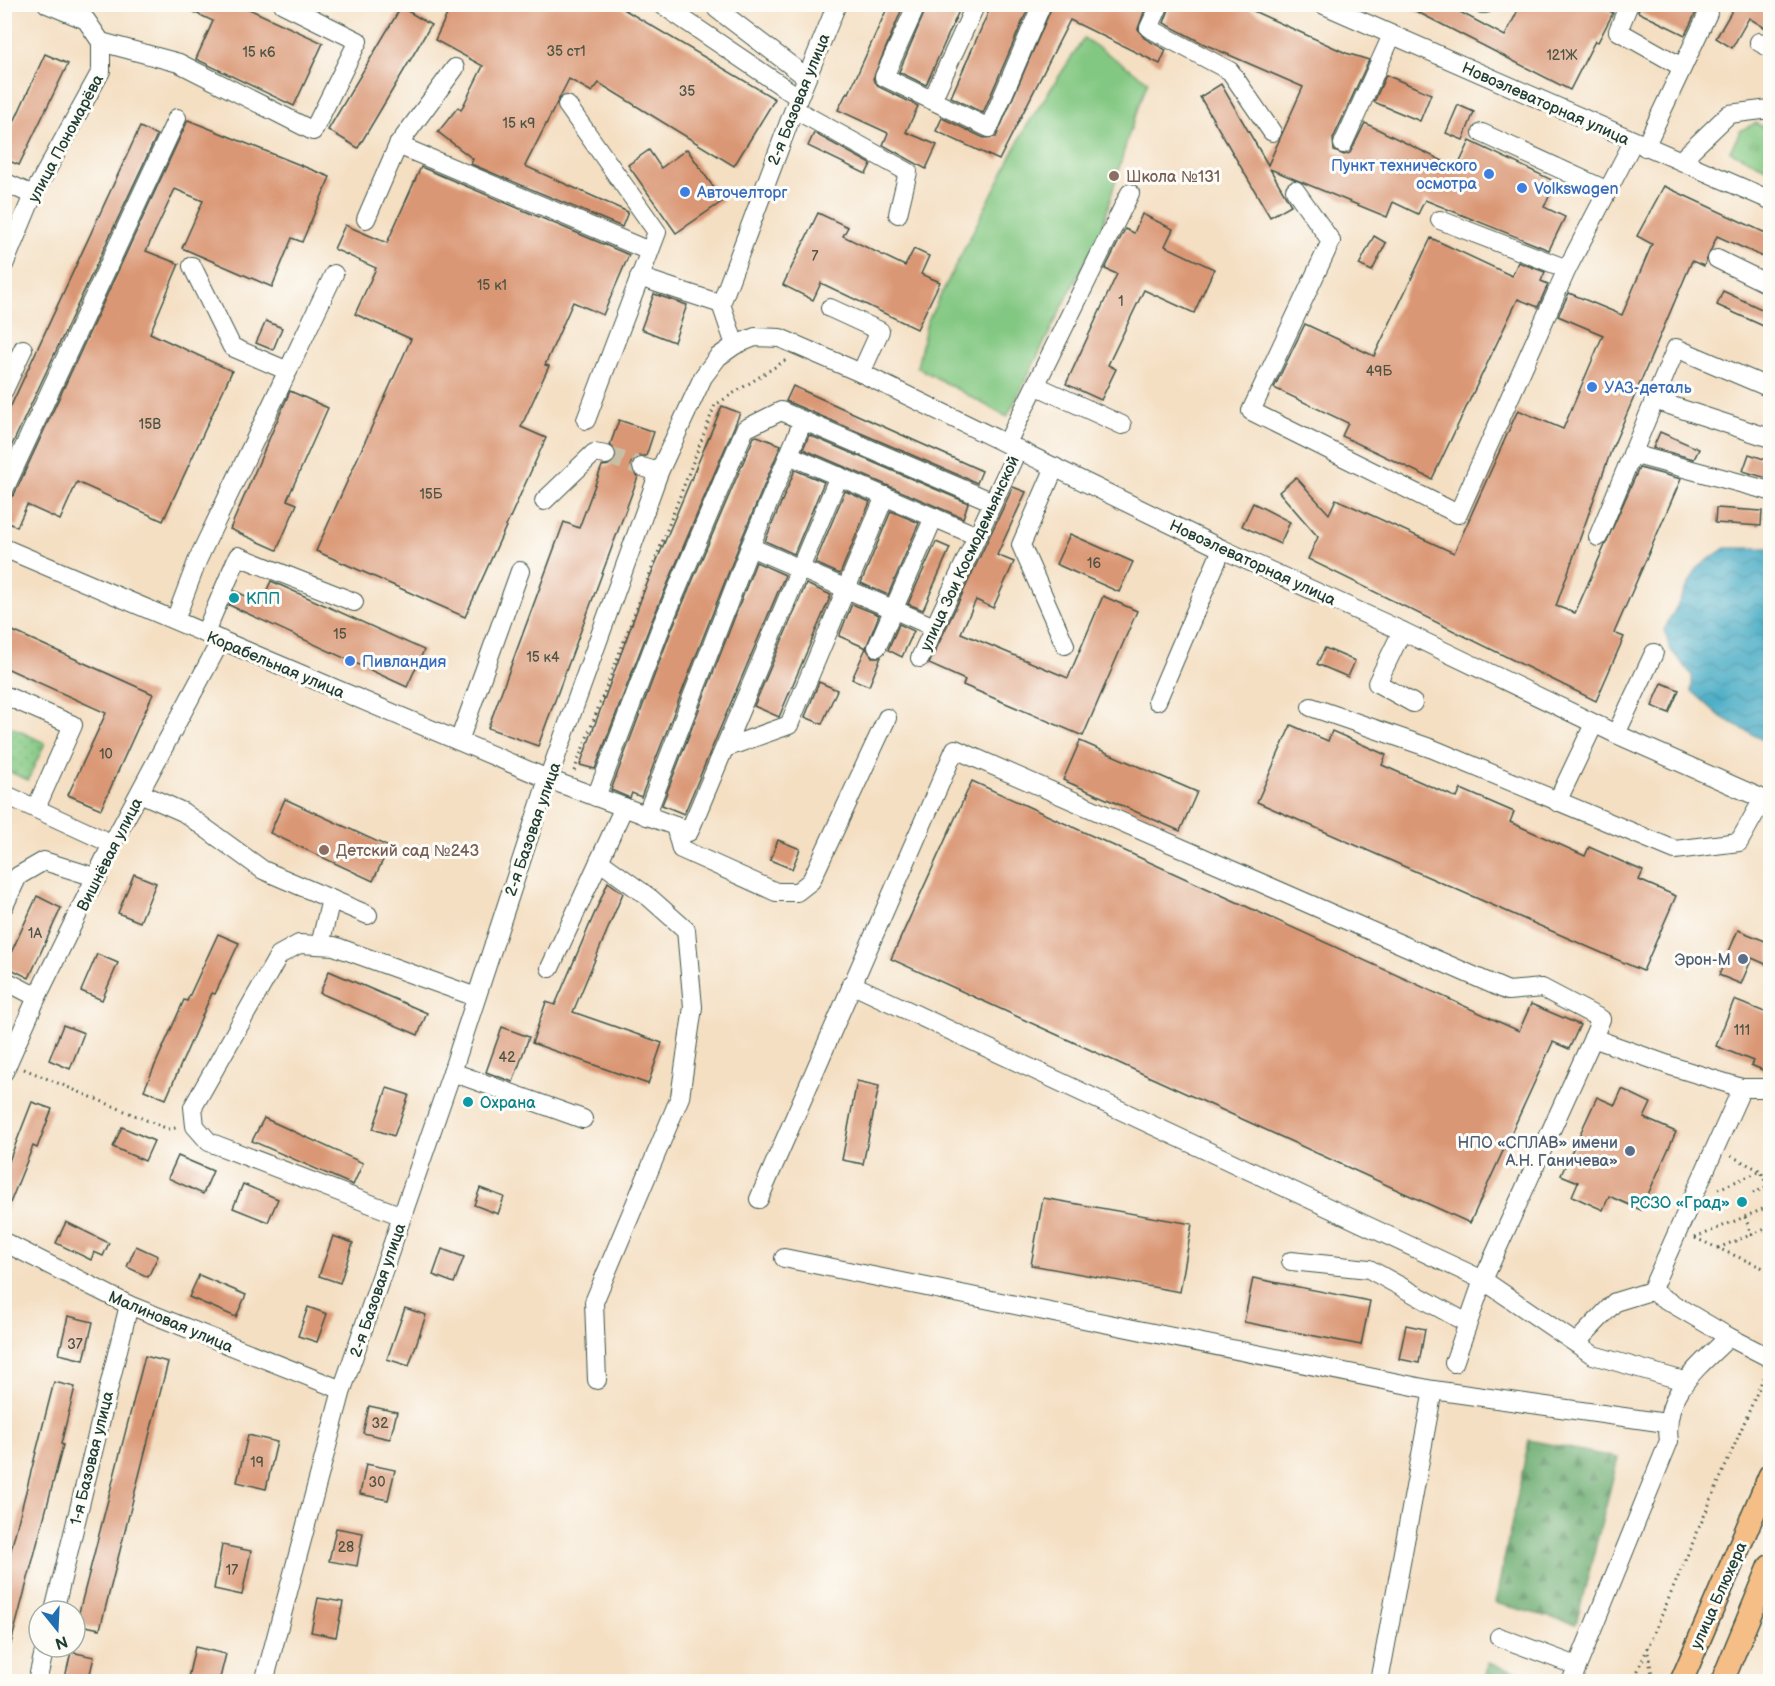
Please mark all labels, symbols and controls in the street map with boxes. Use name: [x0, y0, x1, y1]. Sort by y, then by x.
street label: 2-я Базовая улица: [764, 30, 835, 168]
house number: 35 ст1: [546, 43, 586, 60]
house number: 15 к6: [242, 44, 276, 61]
house number: 121Ж: [1546, 47, 1578, 64]
street label: Новоэлеваторная улица: [1459, 59, 1633, 150]
street label: улица Пономарёва: [25, 71, 108, 206]
house number: 35: [679, 83, 695, 100]
house number: 15 к9: [503, 115, 535, 132]
place label: Пункт технического осмотра: [1331, 157, 1478, 194]
marker: Пункт технического осмотра: [1482, 167, 1496, 181]
place label: Школа №131: [1126, 168, 1220, 187]
marker: Школа №131: [1107, 169, 1121, 183]
place label: Volkswagen: [1534, 180, 1618, 199]
marker: Volkswagen: [1515, 181, 1529, 195]
place label: Авточелторг: [696, 184, 788, 203]
marker: Авточелторг: [678, 185, 692, 199]
house number: 7: [812, 248, 819, 265]
house number: 15 к1: [477, 277, 507, 294]
house number: 1: [1118, 293, 1124, 310]
house number: 49Б: [1366, 363, 1392, 380]
place label: УАЗ-деталь: [1604, 379, 1692, 398]
marker: УАЗ-деталь: [1585, 380, 1599, 394]
house number: 15В: [139, 416, 161, 433]
street label: улица Зои Космодемьянской: [917, 453, 1024, 654]
house number: 15Б: [419, 486, 443, 503]
street label: Новоэлеваторная улица: [1166, 516, 1339, 611]
house number: 16: [1087, 555, 1101, 572]
place label: КПП: [246, 590, 280, 609]
marker: КПП: [227, 591, 241, 605]
house number: 15: [333, 626, 347, 643]
street label: Корабельная улица: [204, 628, 348, 703]
house number: 15 к4: [526, 649, 560, 666]
place label: Пивландия: [362, 653, 447, 672]
marker: Пивландия: [343, 654, 357, 668]
house number: 10: [99, 746, 113, 763]
street label: 2-я Базовая улица: [502, 760, 565, 899]
street label: Вишнёвая улица: [74, 794, 147, 914]
place label: Детский сад №243: [336, 842, 480, 861]
marker: Детский сад №243: [317, 843, 331, 857]
house number: 1А: [28, 925, 42, 942]
place label: Эрон-М: [1674, 951, 1731, 970]
marker: Эрон-М: [1736, 952, 1750, 966]
house number: 111: [1734, 1022, 1750, 1039]
house number: 42: [499, 1049, 516, 1066]
place label: Охрана: [480, 1094, 536, 1113]
marker: Охрана: [461, 1095, 475, 1109]
place label: НПО «СПЛАВ» имени А.Н. Ганичева»: [1457, 1134, 1618, 1171]
marker: НПО «СПЛАВ» имени А.Н. Ганичева»: [1623, 1144, 1637, 1158]
place label: РСЗО «Град»: [1629, 1194, 1730, 1213]
marker: РСЗО «Град»: [1735, 1195, 1749, 1209]
street label: 2-я Базовая улица: [347, 1221, 410, 1360]
street label: Малиновая улица: [105, 1288, 236, 1357]
house number: 37: [67, 1336, 83, 1353]
street label: 1-я Базовая улица: [67, 1389, 118, 1527]
house number: 32: [372, 1415, 389, 1432]
house number: 19: [250, 1454, 264, 1471]
house number: 30: [369, 1474, 385, 1491]
house number: 28: [338, 1539, 354, 1556]
street label: улица Блюхера: [1687, 1539, 1752, 1652]
house number: 17: [226, 1562, 238, 1579]
north arrow: [27, 1599, 87, 1659]
text: N: [53, 1631, 70, 1653]

